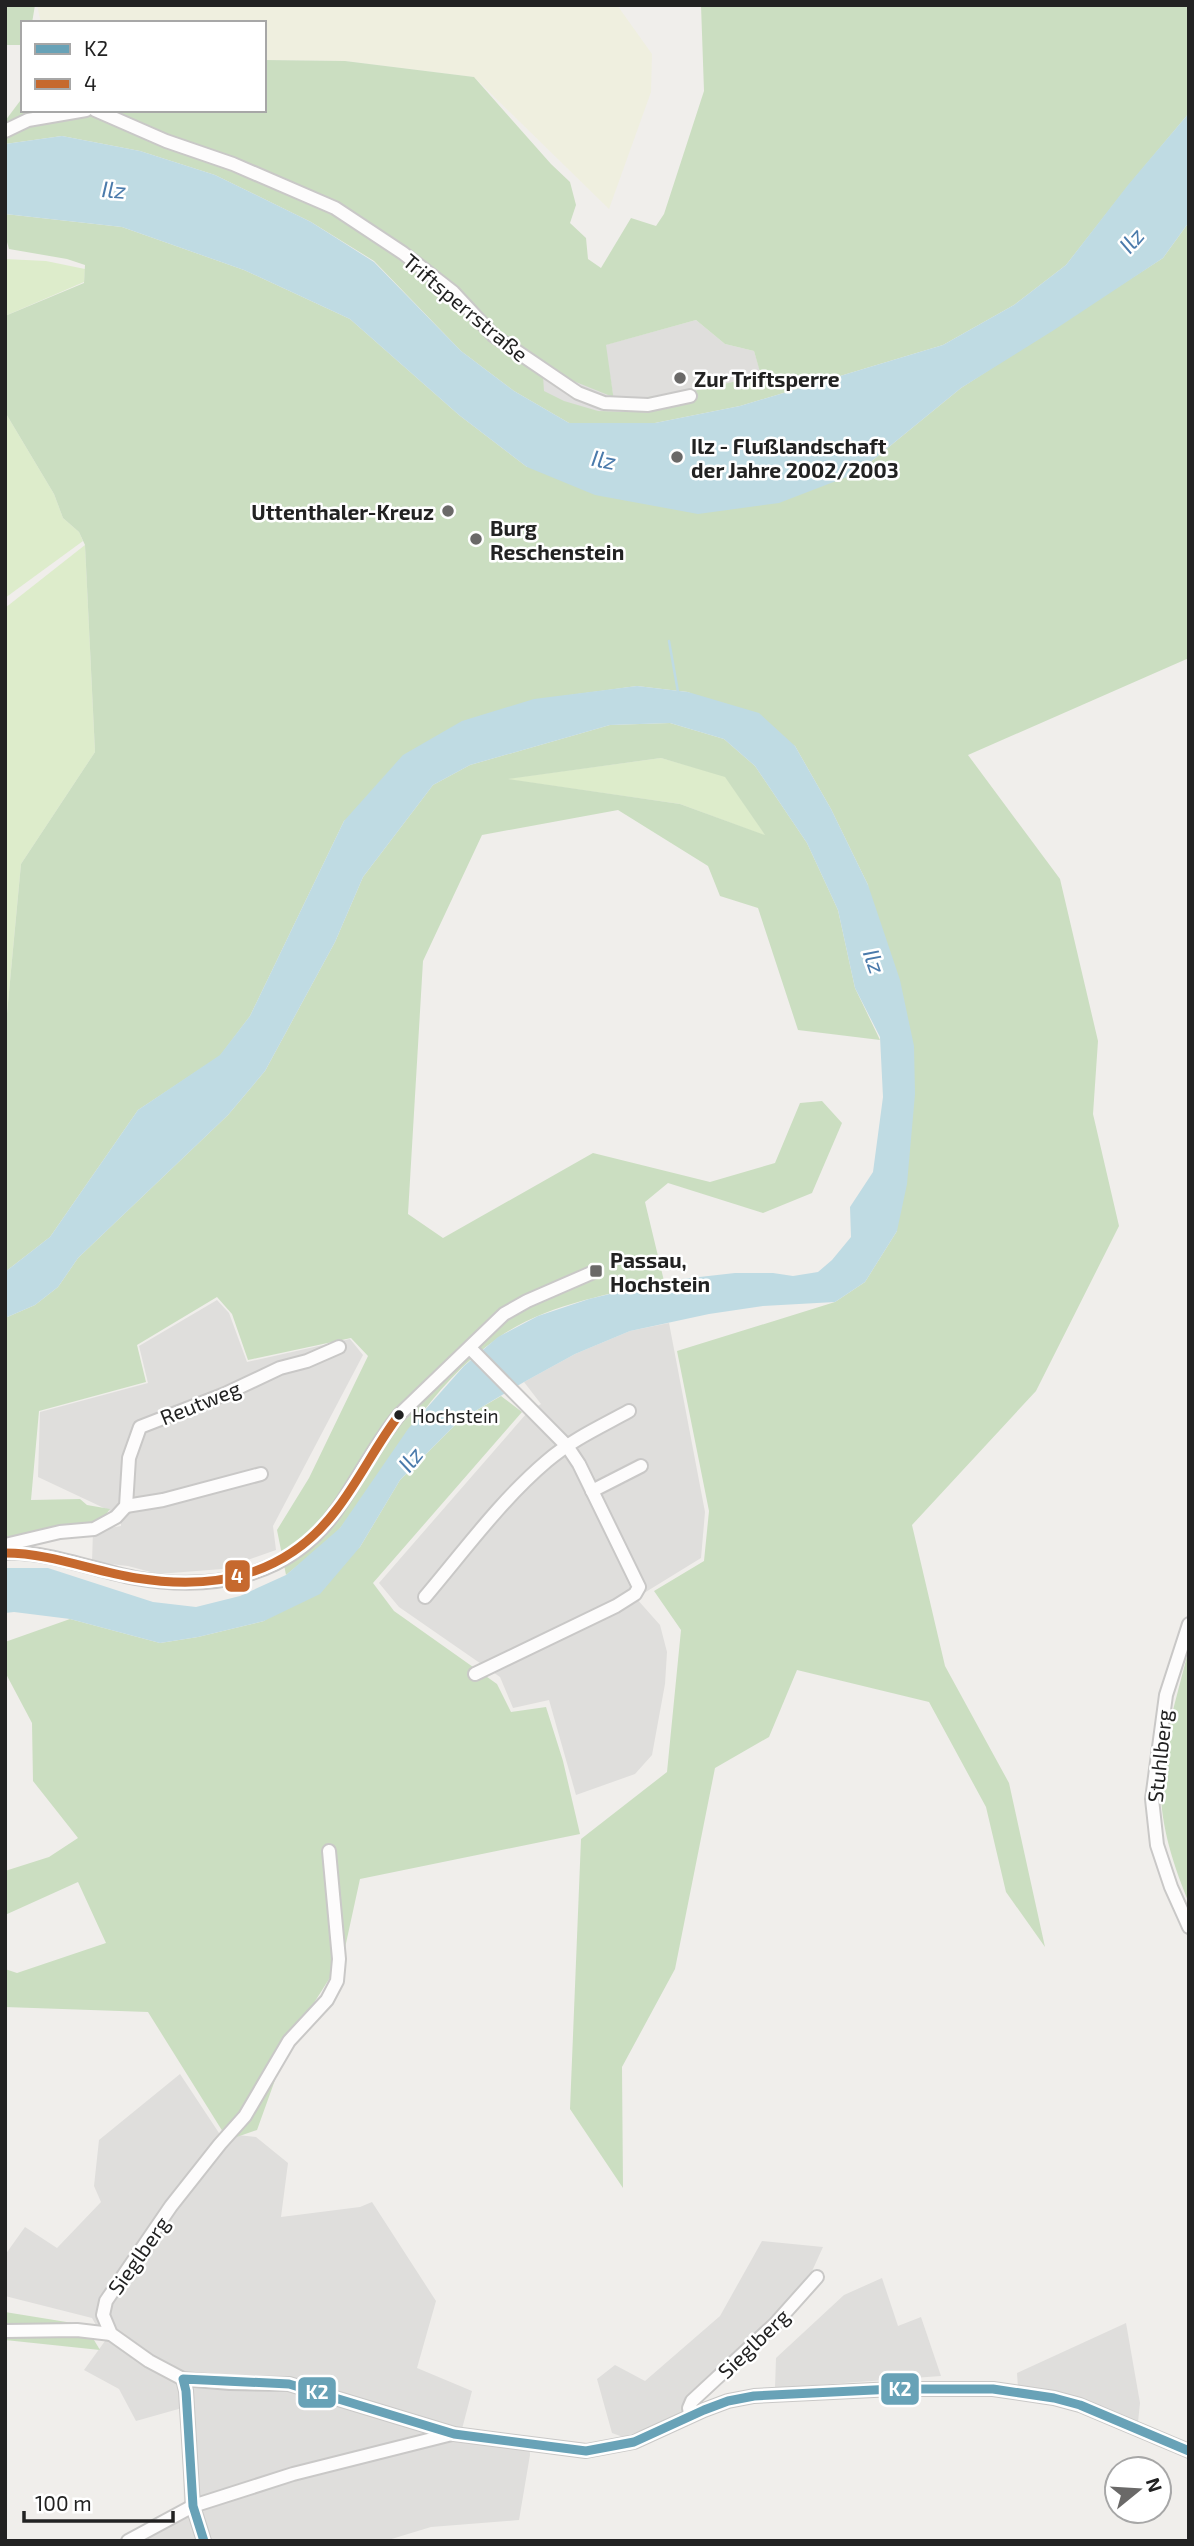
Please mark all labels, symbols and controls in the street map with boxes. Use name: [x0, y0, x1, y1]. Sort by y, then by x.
legend: [21, 21, 266, 112]
text: K2: [84, 35, 108, 60]
text: 4: [84, 70, 97, 95]
water label: Ilz: [101, 174, 128, 204]
water label: Ilz: [1112, 221, 1150, 258]
street label: Triftsperrstraße: [399, 248, 533, 366]
place label: Zur Triftsperre: [694, 366, 840, 391]
marker: Zur Triftsperre: [672, 370, 688, 386]
place label: Ilz - Flußlandschaft der Jahre 2002/2003: [691, 433, 899, 482]
water label: Ilz: [589, 443, 619, 475]
marker: Ilz - Flußlandschaft der Jahre 2002/2003: [669, 449, 685, 465]
place label: Uttenthaler-Kreuz: [251, 499, 434, 524]
marker: Uttenthaler-Kreuz: [440, 503, 456, 519]
place label: Burg Reschenstein: [490, 515, 624, 564]
marker: Burg Reschenstein: [468, 531, 484, 547]
water label: Ilz: [858, 945, 892, 977]
place label: Passau, Hochstein: [610, 1247, 710, 1296]
marker: Passau, Hochstein: [588, 1263, 604, 1279]
street label: Reutweg: [156, 1375, 244, 1429]
place label: Hochstein: [412, 1404, 499, 1427]
marker: Hochstein: [392, 1408, 406, 1422]
water label: Ilz: [391, 1440, 429, 1477]
line badge: 4: [224, 1559, 251, 1593]
text: 4: [231, 1564, 243, 1587]
street label: Stuhlberg: [1142, 1708, 1176, 1804]
street label: Sieglberg: [102, 2211, 174, 2299]
street label: Sieglberg: [712, 2303, 794, 2383]
line badge: K2: [880, 2372, 920, 2406]
line badge: K2: [297, 2376, 337, 2409]
text: K2: [888, 2377, 912, 2400]
text: K2: [305, 2380, 329, 2403]
north arrow: [1103, 2455, 1173, 2525]
text: N: [1142, 2475, 1168, 2495]
scale bar: [24, 2480, 173, 2524]
text: 100 m: [35, 2490, 92, 2515]

